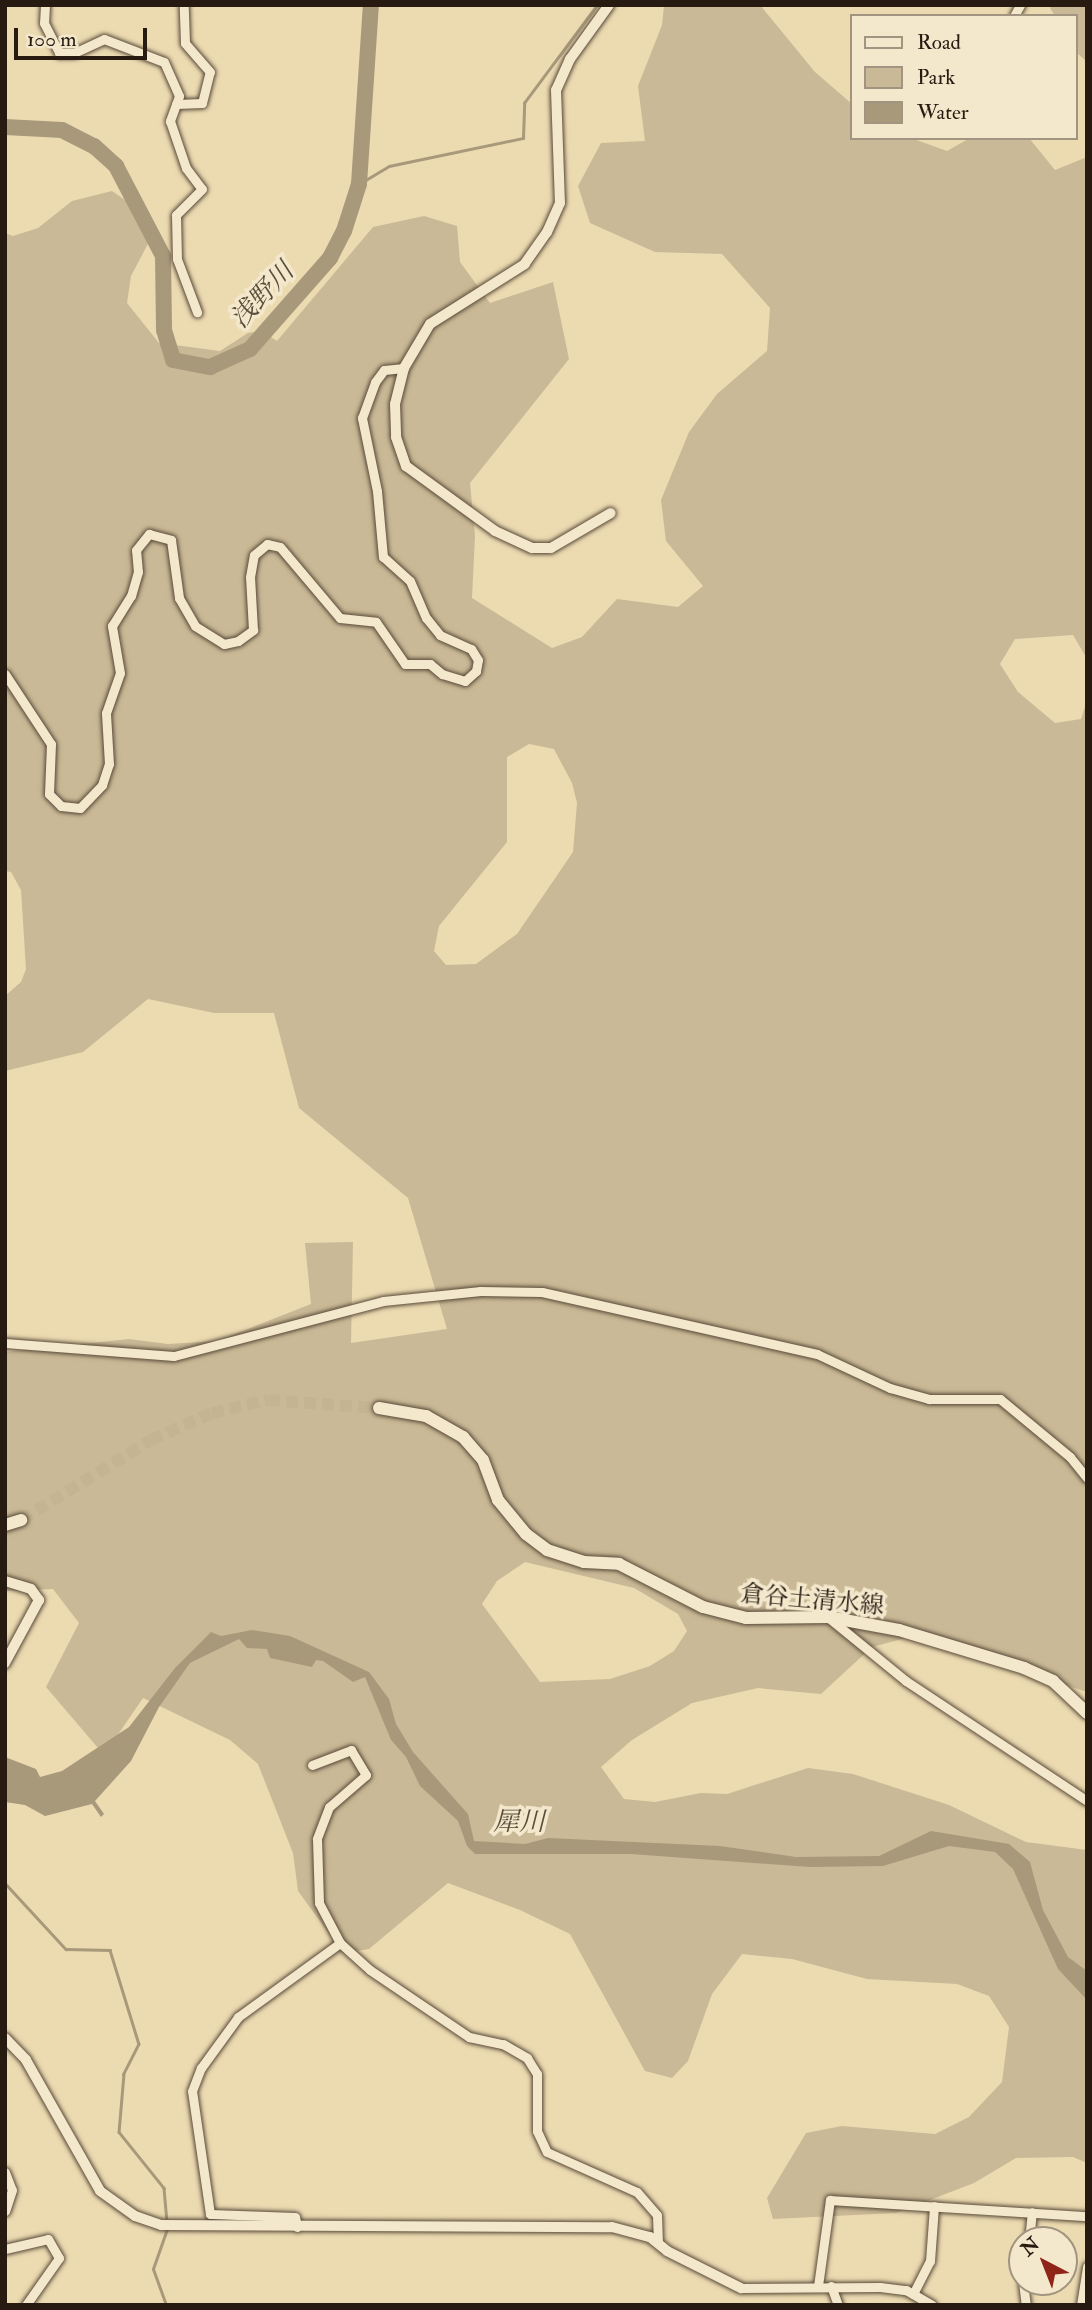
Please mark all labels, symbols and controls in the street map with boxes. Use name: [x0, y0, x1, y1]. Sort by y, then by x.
scale bar: [18, 14, 150, 58]
legend: [850, 14, 1078, 140]
text: 100 m: [27, 26, 77, 53]
text: Road: [917, 29, 961, 56]
text: Park: [917, 64, 955, 91]
text: Water: [917, 99, 969, 126]
water label: 浅野川: [225, 257, 301, 335]
street label: 倉谷土清水線: [739, 1579, 885, 1621]
water label: 犀川: [493, 1807, 545, 1839]
north arrow: [1008, 2226, 1078, 2296]
text: N: [1016, 2232, 1045, 2261]

